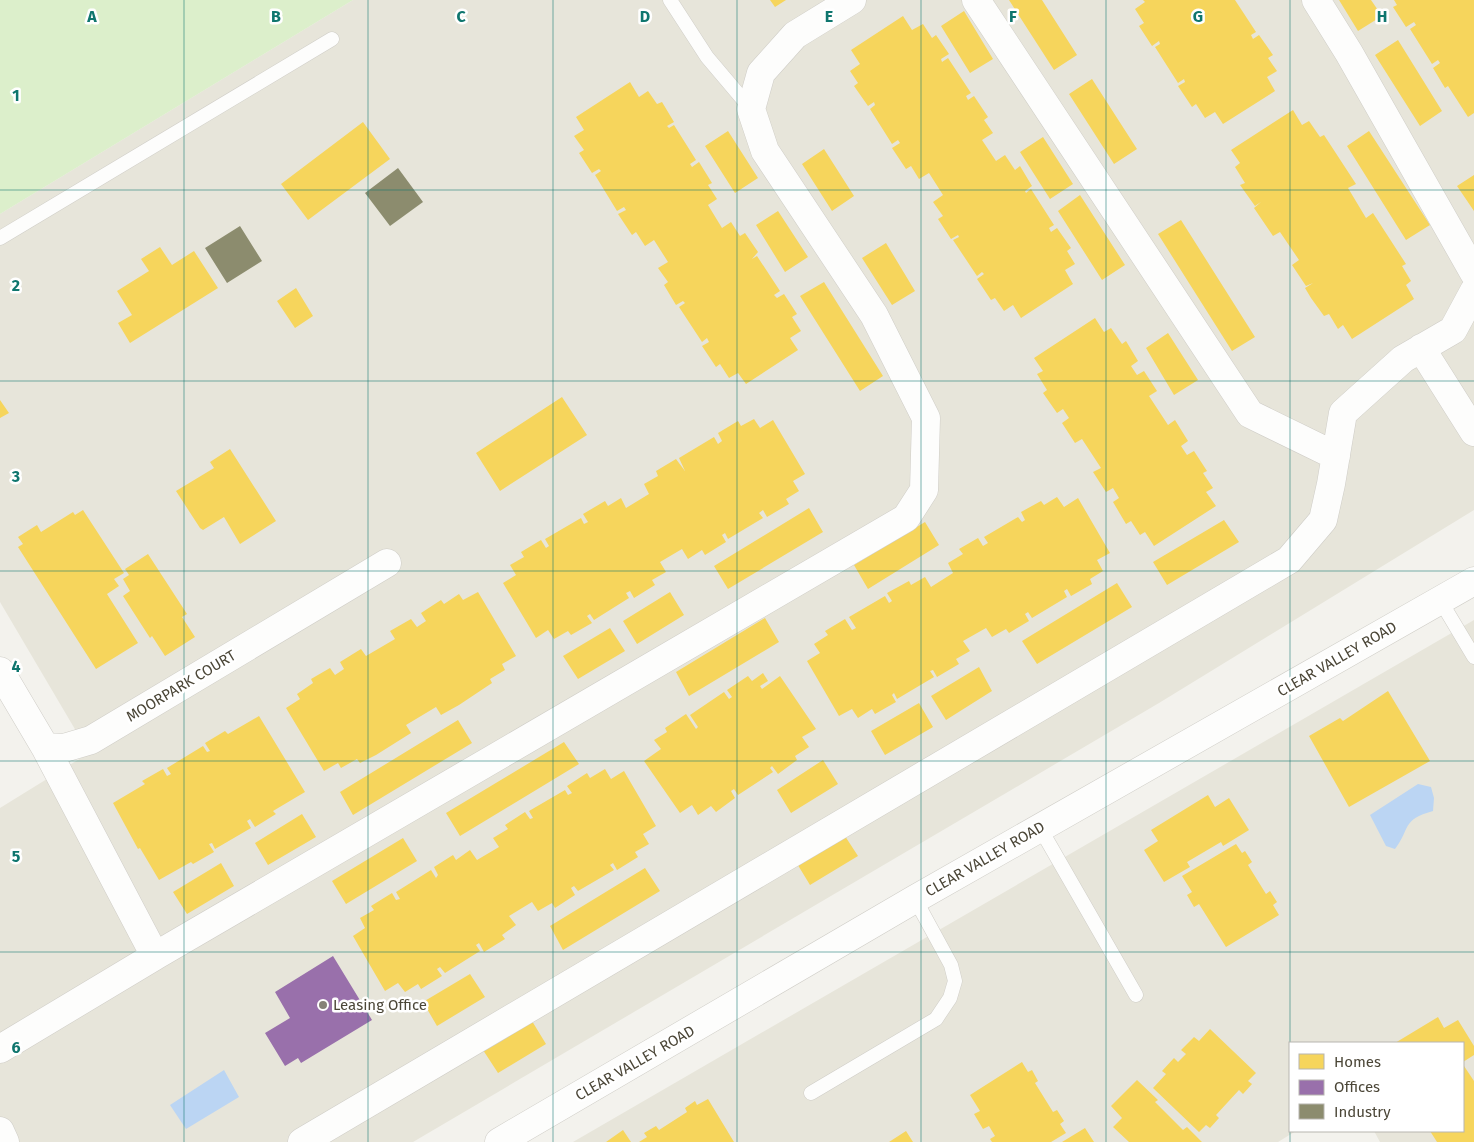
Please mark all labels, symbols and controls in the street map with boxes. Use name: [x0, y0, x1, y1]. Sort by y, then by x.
text: A: [86, 7, 97, 26]
text: B: [271, 7, 281, 26]
text: C: [456, 7, 466, 26]
text: D: [640, 7, 650, 26]
text: E: [825, 7, 833, 26]
text: F: [1009, 7, 1017, 26]
text: G: [1193, 7, 1203, 26]
text: H: [1377, 7, 1387, 26]
text: 1: [12, 86, 20, 105]
text: 2: [12, 276, 20, 295]
text: 3: [11, 467, 20, 486]
street label: CLEAR VALLEY ROAD: [1274, 618, 1400, 700]
street label: MOORPARK COURT: [123, 646, 239, 726]
text: 4: [11, 657, 21, 676]
street label: CLEAR VALLEY ROAD: [922, 818, 1048, 900]
text: 5: [12, 847, 21, 866]
place label: Leasing Office: [333, 996, 427, 1014]
marker: Leasing Office: [317, 999, 329, 1011]
street label: CLEAR VALLEY ROAD: [572, 1022, 698, 1104]
text: 6: [11, 1038, 21, 1057]
legend: [1289, 1042, 1464, 1132]
text: Homes: [1334, 1053, 1381, 1071]
text: Offices: [1334, 1078, 1380, 1096]
text: Industry: [1334, 1103, 1391, 1121]

